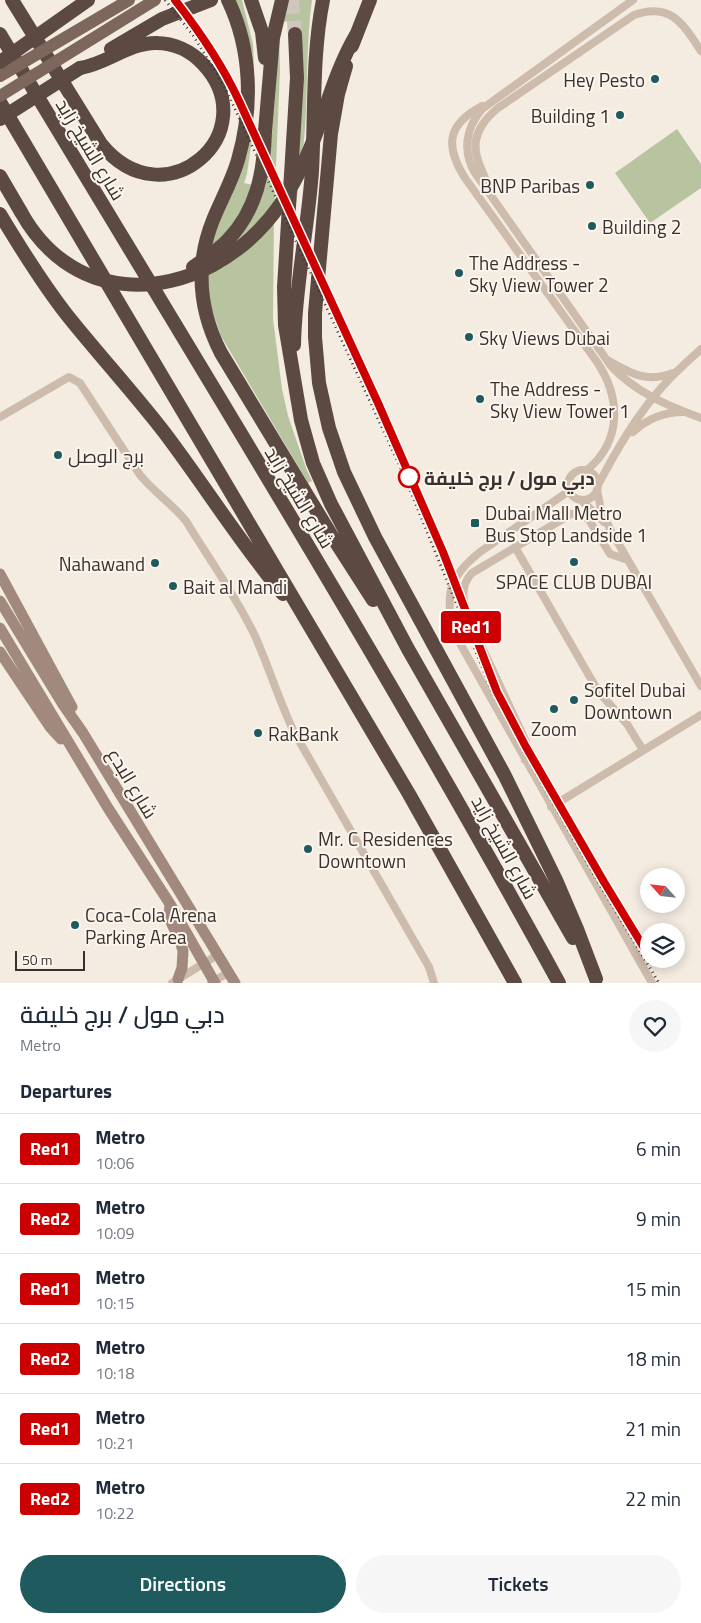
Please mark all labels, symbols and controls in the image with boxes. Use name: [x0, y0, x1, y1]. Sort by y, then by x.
place label: Hey Pesto: [563, 65, 645, 94]
marker: Hey Pesto: [649, 73, 661, 85]
street label: شارع الشيخ زايد: [49, 92, 133, 206]
place label: Building 1: [531, 101, 610, 130]
marker: Building 1: [614, 109, 626, 121]
place label: BNP Paribas: [480, 171, 580, 200]
marker: BNP Paribas: [584, 179, 596, 191]
place label: Building 2: [602, 212, 681, 241]
marker: Building 2: [586, 220, 598, 232]
place label: The Address - Sky View Tower 2: [469, 248, 609, 299]
marker: The Address - Sky View Tower 2: [453, 267, 465, 279]
place label: Sky Views Dubai: [479, 323, 610, 352]
marker: Sky Views Dubai: [463, 331, 475, 343]
place label: The Address - Sky View Tower 1: [490, 374, 630, 425]
marker: The Address - Sky View Tower 1: [474, 393, 486, 405]
street label: شارع الشيخ زايد: [258, 440, 342, 554]
place label: برج الوصل: [68, 441, 144, 470]
marker: برج الوصل: [52, 449, 64, 461]
place label: دبي مول / برج خليفة: [424, 463, 595, 494]
marker: دبي مول / برج خليفة: [398, 466, 420, 488]
place label: Dubai Mall Metro Bus Stop Landside 1: [485, 498, 647, 549]
marker: Dubai Mall Metro Bus Stop Landside 1: [469, 517, 481, 529]
place label: Nahawand: [59, 549, 145, 578]
marker: SPACE CLUB DUBAI: [568, 556, 580, 568]
marker: Nahawand: [149, 557, 161, 569]
place label: SPACE CLUB DUBAI: [496, 567, 652, 596]
place label: Bait al Mandi: [183, 572, 287, 601]
marker: Bait al Mandi: [167, 580, 179, 592]
line badge: Red1: [436, 611, 506, 643]
text: Red1: [451, 613, 491, 640]
place label: Sofitel Dubai Downtown: [584, 675, 686, 726]
marker: Sofitel Dubai Downtown: [568, 694, 580, 706]
marker: Zoom: [548, 703, 560, 715]
place label: Zoom: [531, 714, 577, 743]
place label: RakBank: [268, 719, 339, 748]
marker: RakBank: [252, 727, 264, 739]
street label: شارع البدع: [101, 742, 165, 824]
street label: شارع الشيخ زايد: [465, 790, 545, 904]
place label: Mr. C Residences Downtown: [318, 824, 453, 875]
marker: Mr. C Residences Downtown: [302, 843, 314, 855]
north arrow: [640, 868, 685, 912]
map controls: [640, 868, 685, 968]
place label: Coca-Cola Arena Parking Area: [85, 900, 217, 951]
marker: Coca-Cola Arena Parking Area: [69, 919, 81, 931]
button: layers: [640, 923, 685, 968]
scale bar: [15, 948, 85, 971]
text: 50 m: [22, 949, 52, 970]
text: دبي مول / برج خليفة: [20, 996, 225, 1032]
button: heart: [629, 1000, 681, 1052]
text: Metro: [20, 1033, 61, 1057]
text: Departures: [20, 1076, 112, 1105]
text: Metro: [95, 1122, 145, 1151]
text: 6 min: [636, 1134, 681, 1163]
text: Red1: [30, 1135, 70, 1162]
text: 10:06: [95, 1151, 134, 1175]
text: Metro: [95, 1192, 145, 1221]
text: 9 min: [636, 1204, 681, 1233]
text: Red2: [30, 1205, 70, 1232]
text: 10:09: [95, 1221, 134, 1245]
text: Metro: [95, 1262, 145, 1291]
text: 15 min: [625, 1274, 681, 1303]
text: Red1: [30, 1275, 70, 1302]
text: 10:15: [95, 1291, 134, 1315]
text: Metro: [95, 1332, 145, 1361]
text: 18 min: [625, 1344, 681, 1373]
text: Red2: [30, 1345, 70, 1372]
text: 10:18: [95, 1361, 134, 1385]
text: Metro: [95, 1402, 145, 1431]
text: 21 min: [625, 1414, 681, 1443]
text: Red1: [30, 1415, 70, 1442]
text: 10:21: [95, 1431, 134, 1455]
text: Metro: [95, 1472, 145, 1501]
text: 22 min: [625, 1484, 681, 1513]
text: Red2: [30, 1485, 70, 1512]
text: 10:22: [95, 1501, 134, 1525]
button: Directions: [20, 1555, 346, 1613]
button: Tickets: [356, 1555, 681, 1613]

